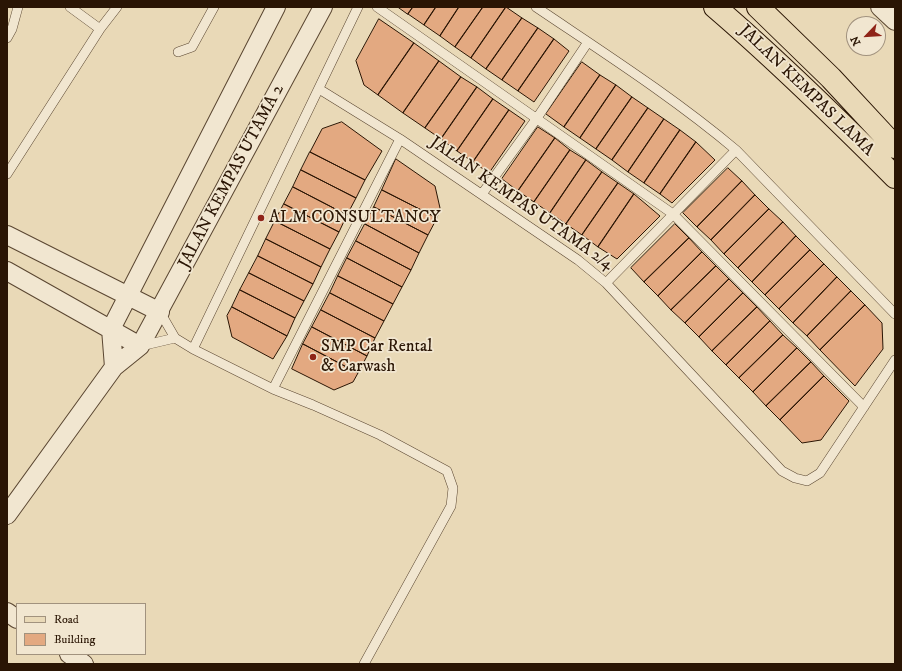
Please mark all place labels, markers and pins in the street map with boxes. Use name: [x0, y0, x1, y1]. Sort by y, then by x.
place label: ALM CONSULTANCY: [269, 208, 440, 228]
marker: ALM CONSULTANCY: [256, 213, 266, 223]
place label: SMP Car Rental & Carwash: [321, 337, 432, 377]
marker: SMP Car Rental & Carwash: [308, 352, 318, 362]

